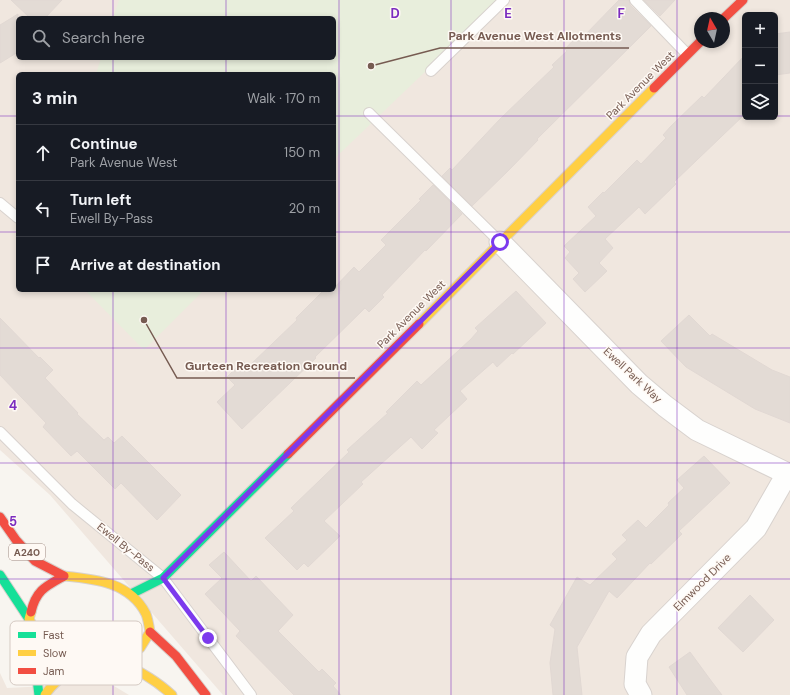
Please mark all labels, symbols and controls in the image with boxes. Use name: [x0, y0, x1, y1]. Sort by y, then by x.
text: D: [390, 5, 400, 22]
text: E: [504, 5, 512, 22]
text: F: [617, 5, 625, 22]
north arrow: [694, 12, 730, 48]
map controls: [742, 12, 778, 120]
button: +: [742, 12, 778, 48]
search box: [16, 16, 336, 60]
callout: Park Avenue West Allotments: [440, 24, 629, 48]
icon: search: [30, 27, 52, 49]
text: Search here: [62, 28, 145, 48]
text: Park Avenue West Allotments: [449, 28, 621, 44]
street label: Park Avenue West: [603, 48, 677, 122]
button: −: [742, 48, 778, 84]
button: layers: [742, 84, 778, 120]
text: 3 min: [32, 87, 77, 109]
text: Walk · 170 m: [247, 90, 320, 107]
text: Continue: [70, 134, 138, 154]
icon: ahead: [32, 142, 54, 164]
text: 150 m: [284, 144, 320, 161]
text: Park Avenue West: [70, 154, 177, 171]
text: Turn left: [70, 190, 131, 210]
icon: left: [32, 198, 54, 220]
text: 20 m: [289, 200, 320, 217]
text: Ewell By-Pass: [70, 210, 153, 227]
route start: [491, 233, 509, 251]
icon: arrive: [32, 254, 54, 276]
text: Arrive at destination: [70, 255, 221, 275]
street label: Park Avenue West: [374, 277, 448, 351]
street label: Ewell Park Way: [601, 344, 665, 406]
callout: Gurteen Recreation Ground: [177, 354, 355, 378]
text: Gurteen Recreation Ground: [185, 358, 347, 374]
text: 4: [9, 397, 17, 414]
text: 5: [9, 513, 17, 530]
street label: Ewell By-Pass: [94, 519, 158, 575]
road number: A240: [9, 544, 45, 560]
street label: Elmwood Drive: [670, 550, 734, 614]
legend: [10, 621, 142, 685]
text: Fast: [43, 628, 64, 642]
route end: [199, 629, 217, 647]
text: Slow: [43, 646, 67, 660]
text: Jam: [43, 664, 64, 678]

